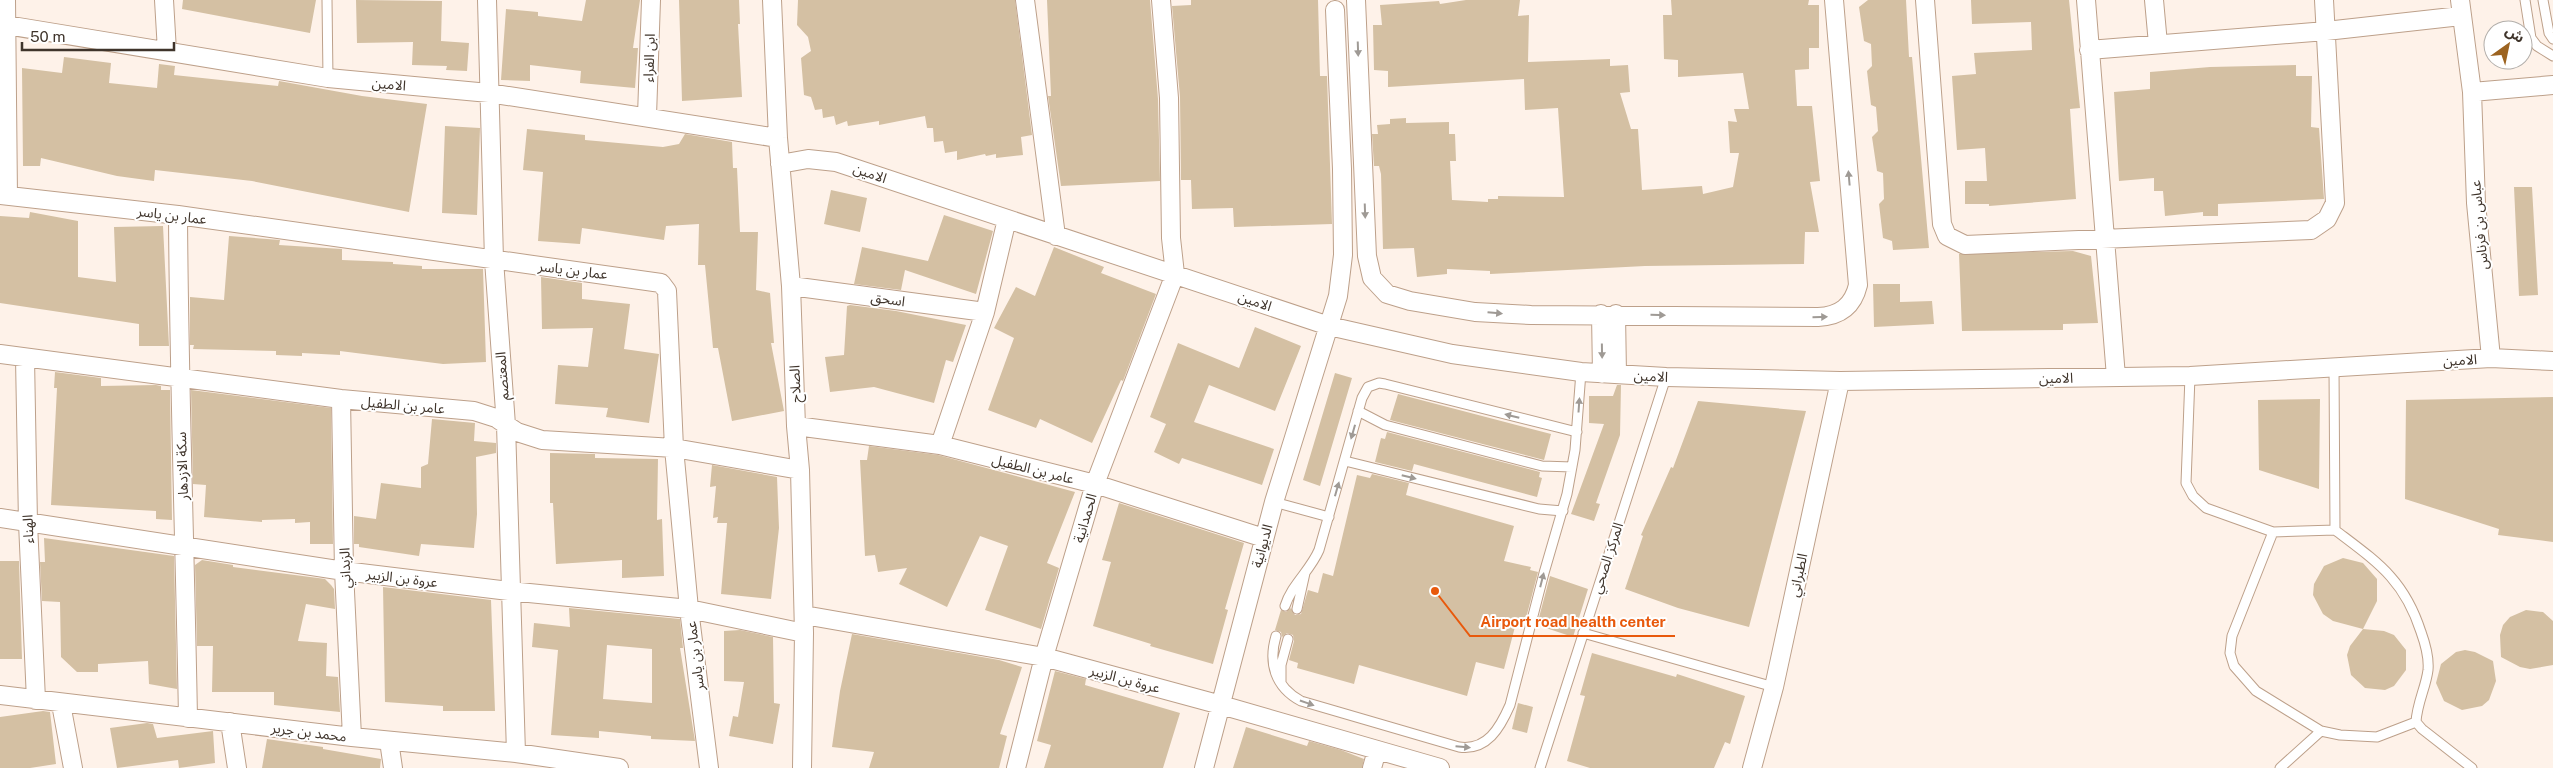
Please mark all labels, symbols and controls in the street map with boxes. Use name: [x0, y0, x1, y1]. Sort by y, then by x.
scale bar: [22, 20, 175, 52]
north arrow: [2483, 20, 2533, 70]
text: ش: [2503, 22, 2527, 46]
text: 50 m: [30, 28, 65, 45]
street label: ابن الفراء: [640, 33, 659, 83]
one-way arrow: [1355, 41, 1363, 57]
street label: الامين: [371, 75, 407, 94]
street label: الامين: [851, 160, 889, 187]
one-way arrow: [1845, 170, 1853, 186]
street label: عباس بن فرناس: [2467, 179, 2492, 270]
street label: عمار بن ياسر: [135, 203, 208, 228]
one-way arrow: [1361, 203, 1369, 219]
street label: عمار بن ياسر: [536, 258, 609, 283]
street label: الامين: [1236, 288, 1274, 315]
street label: اسحق: [870, 289, 906, 311]
one-way arrow: [1488, 310, 1504, 318]
one-way arrow: [1650, 311, 1666, 319]
one-way arrow: [1812, 313, 1828, 321]
one-way arrow: [1598, 343, 1606, 359]
street label: المعتصم: [492, 351, 515, 401]
street label: الامين: [2442, 351, 2478, 370]
street label: الصلاح: [786, 365, 807, 403]
street label: الامين: [1633, 367, 1669, 386]
street label: الامين: [2039, 370, 2073, 387]
street label: عامر بن الطفيل: [360, 393, 446, 418]
one-way arrow: [1575, 396, 1583, 412]
one-way arrow: [1505, 411, 1520, 419]
one-way arrow: [1348, 425, 1356, 440]
street label: سكة الازدهار: [173, 431, 192, 501]
street label: عامر بن الطفيل: [990, 451, 1076, 488]
one-way arrow: [1401, 473, 1416, 481]
one-way arrow: [1333, 481, 1341, 496]
street label: الحمدانية: [1070, 491, 1100, 545]
street label: الهناء: [20, 514, 37, 544]
street label: المركز الصحي: [1588, 520, 1629, 597]
street label: الديوانية: [1249, 523, 1276, 570]
street label: الزبداني: [336, 547, 357, 589]
street label: الطبراني: [1786, 552, 1814, 599]
street label: عروة بن الزبير: [364, 566, 439, 591]
one-way arrow: [1538, 573, 1546, 588]
callout: Airport road health center: [1470, 606, 1675, 636]
text: Airport road health center: [1480, 613, 1666, 630]
street label: عمار بن ياسر: [683, 620, 708, 693]
street label: عروة بن الزبير: [1087, 662, 1162, 697]
one-way arrow: [1300, 699, 1315, 707]
street label: محمد بن جرير: [269, 719, 348, 746]
one-way arrow: [1456, 743, 1472, 751]

